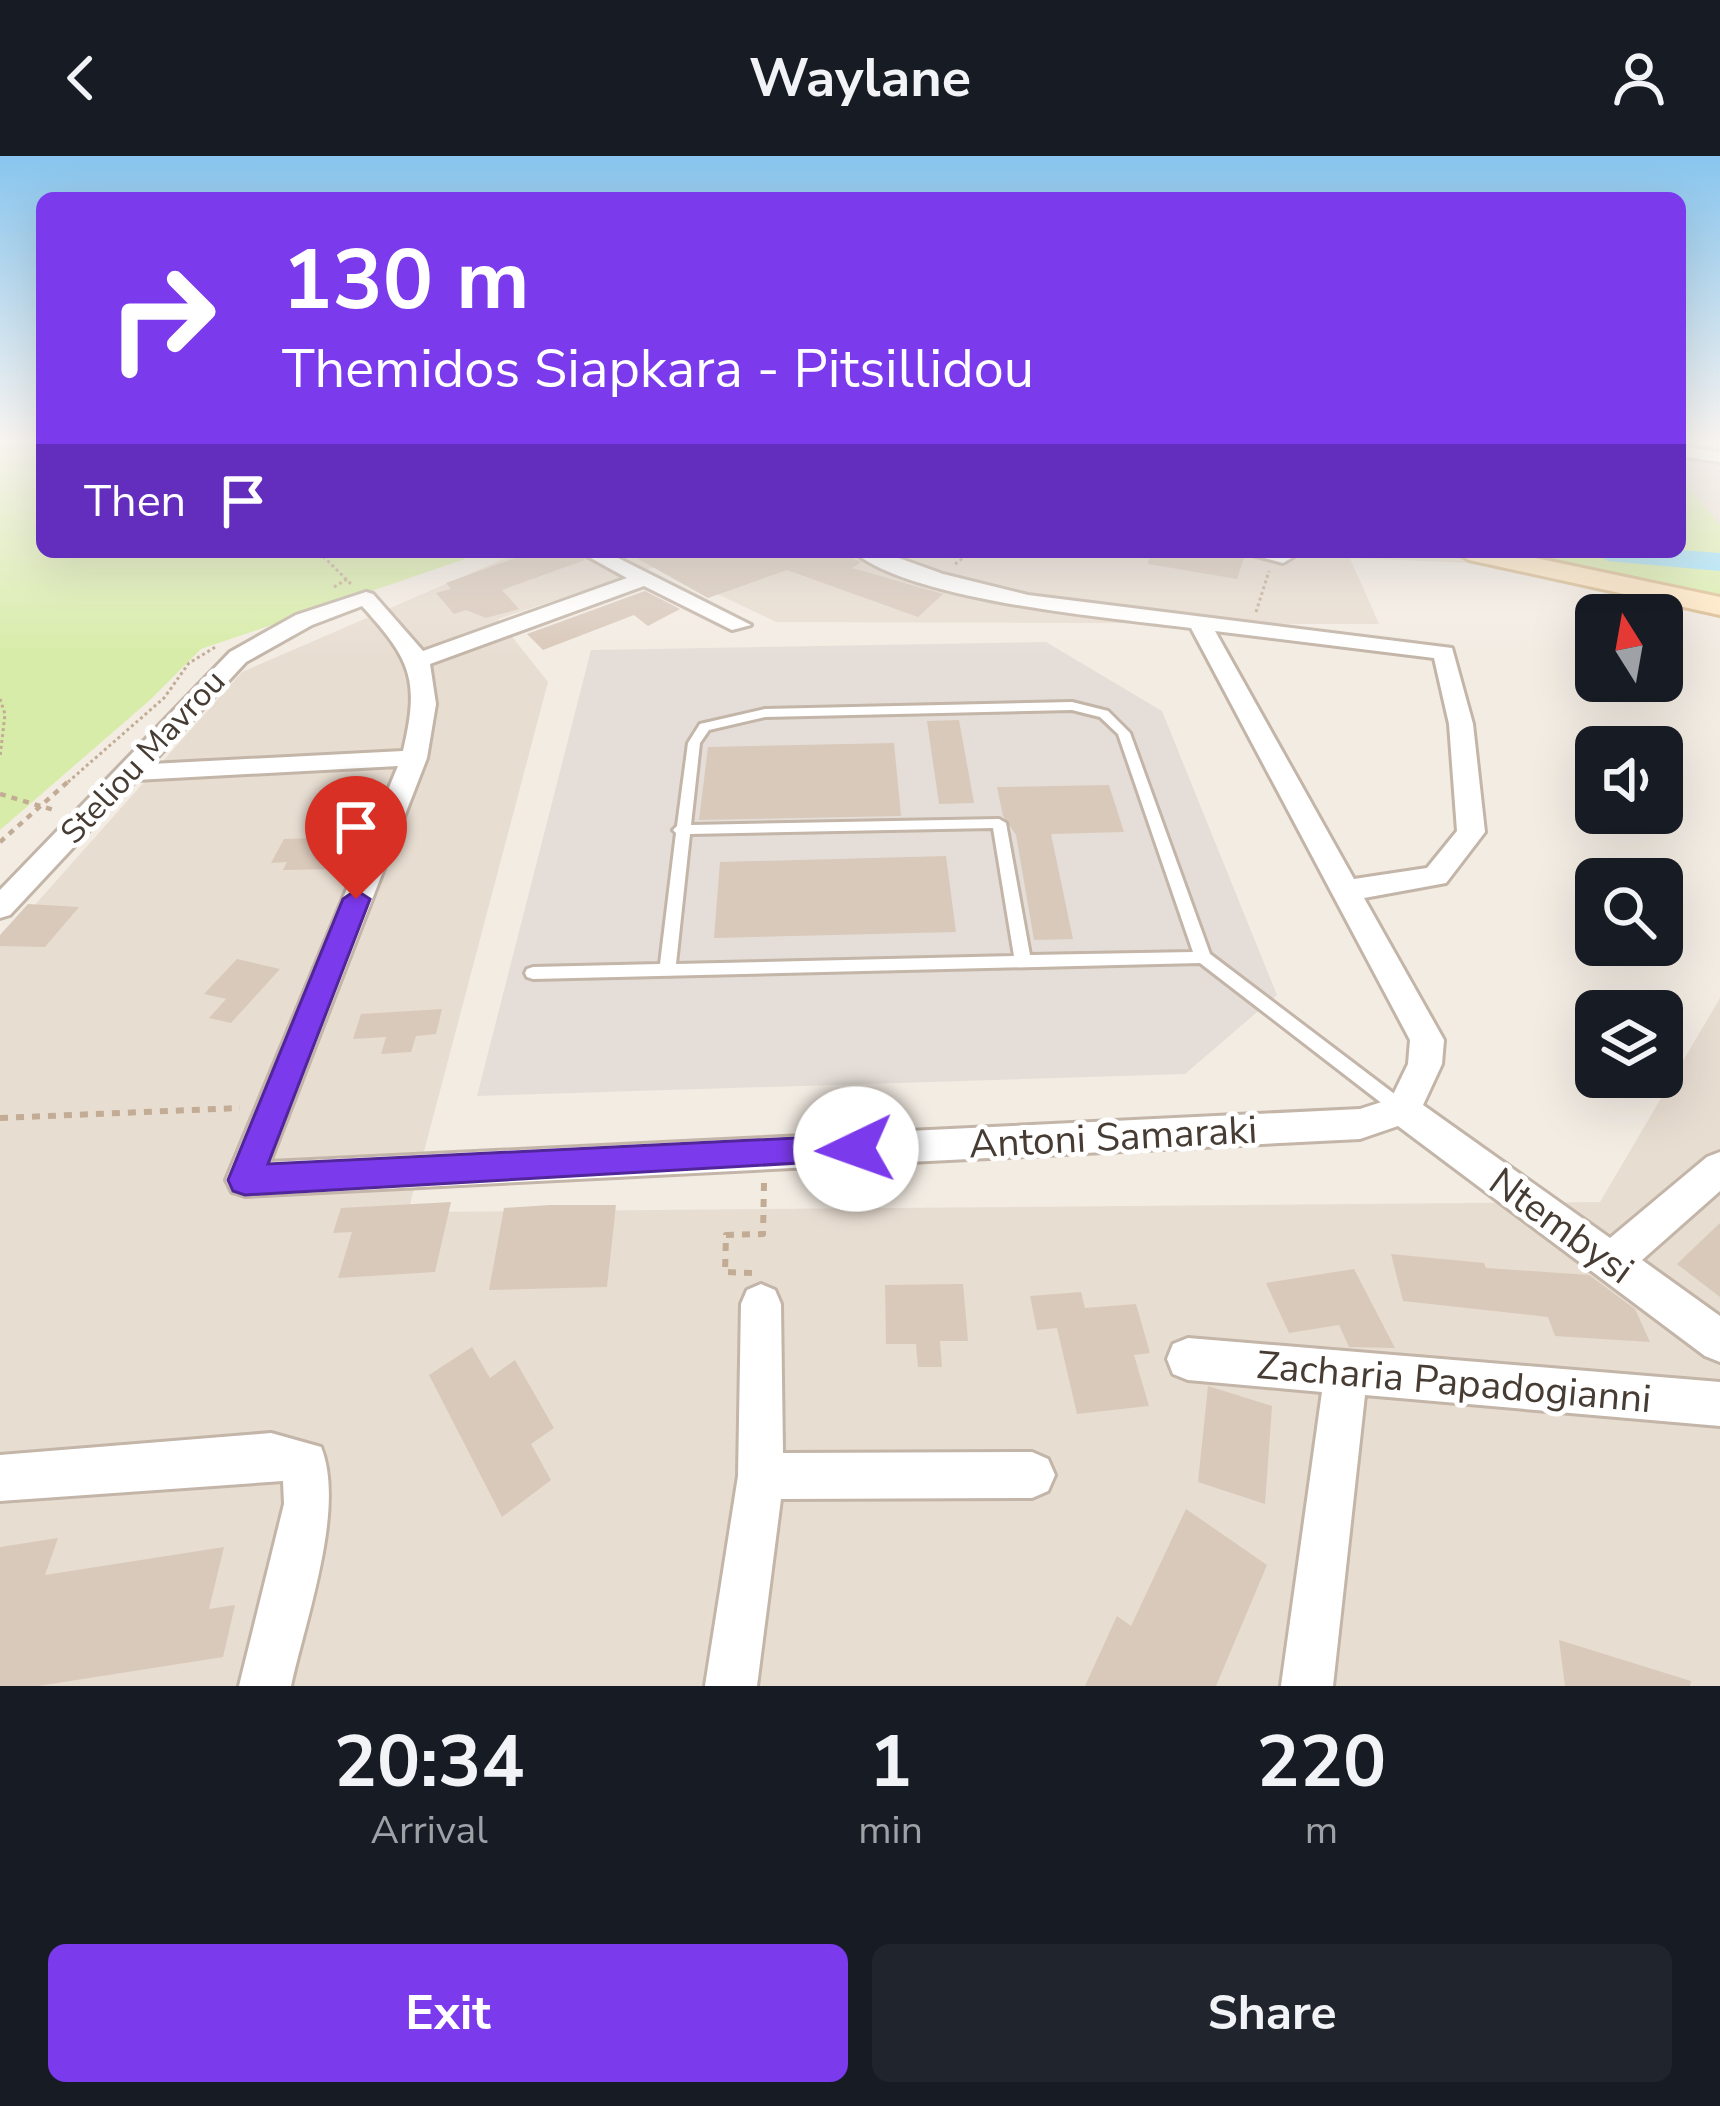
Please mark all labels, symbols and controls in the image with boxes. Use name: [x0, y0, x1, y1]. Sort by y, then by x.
text: Waylane: [749, 41, 971, 115]
icon: back: [48, 45, 114, 111]
icon: person: [1606, 45, 1672, 111]
text: 130 m: [282, 223, 530, 338]
icon: right: [84, 240, 240, 396]
text: Themidos Siapkara - Pitsillidou: [282, 332, 1034, 406]
icon: arrive: [210, 468, 276, 534]
text: Then: [84, 471, 186, 532]
north arrow: [1575, 594, 1683, 702]
map controls: [1575, 594, 1683, 1098]
street label: Steliou Mavrou: [51, 660, 236, 854]
button: sound: [1575, 726, 1683, 834]
pin: [305, 776, 407, 899]
icon: arrive: [323, 794, 389, 860]
button: search: [1575, 858, 1683, 966]
button: layers: [1575, 990, 1683, 1098]
position arrow: [793, 1086, 919, 1212]
street label: Antoni Samaraki: [968, 1103, 1259, 1172]
street label: Ntembysi: [1478, 1156, 1644, 1297]
street label: Zacharia Papadogianni: [1254, 1339, 1653, 1426]
text: 20:34: [334, 1713, 524, 1811]
text: 1: [869, 1713, 912, 1811]
text: 220: [1257, 1713, 1386, 1811]
text: Arrival: [370, 1804, 488, 1857]
text: min: [858, 1804, 923, 1857]
text: m: [1305, 1804, 1338, 1857]
button: Exit: [48, 1944, 848, 2082]
button: Share: [872, 1944, 1672, 2082]

